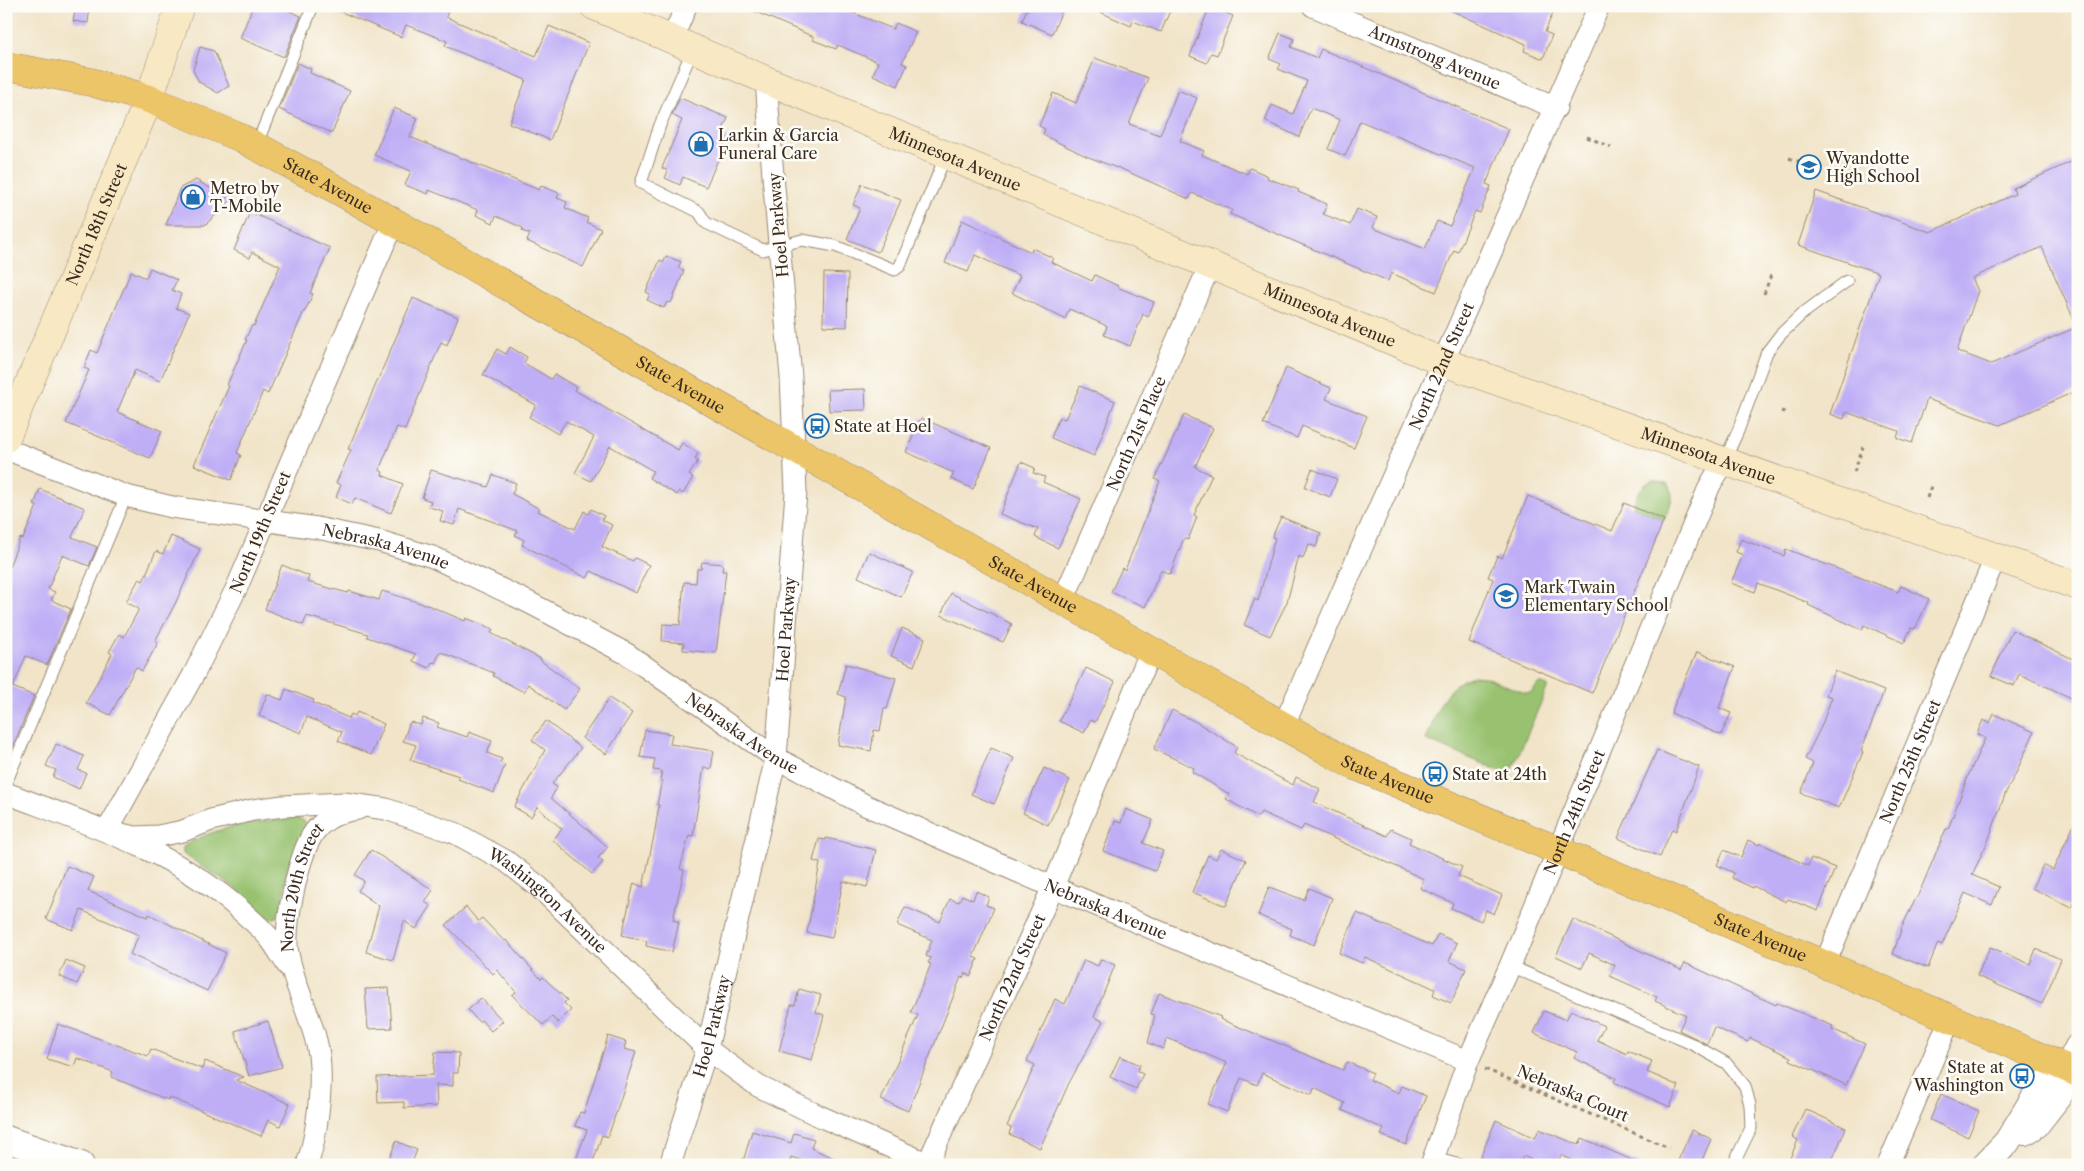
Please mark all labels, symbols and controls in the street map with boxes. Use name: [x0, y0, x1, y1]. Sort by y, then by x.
street label: Armstrong Avenue: [1365, 20, 1504, 94]
street label: Minnesota Avenue: [886, 122, 1024, 195]
place label: Larkin & Garcia Funeral Care: [718, 125, 839, 163]
shop icon: Larkin & Garcia Funeral Care: [688, 131, 714, 157]
place label: Wyandotte High School: [1825, 148, 1920, 186]
street label: State Avenue: [280, 153, 376, 218]
school or university icon: Wyandotte High School: [1796, 154, 1822, 180]
street label: North 18th Street: [62, 160, 131, 288]
street label: Hoel Parkway: [763, 171, 793, 278]
place label: Metro by T-Mobile: [210, 178, 282, 216]
shop icon: Metro by T-Mobile: [180, 184, 206, 210]
street label: Minnesota Avenue: [1261, 278, 1399, 351]
street label: North 22nd Street: [1405, 299, 1478, 433]
street label: State Avenue: [633, 351, 729, 418]
street label: North 21st Place: [1102, 373, 1170, 494]
bus stop icon: State at Hoel: [804, 413, 830, 439]
place label: State at Hoel: [834, 416, 932, 436]
street label: Minnesota Avenue: [1638, 423, 1778, 489]
street label: North 19th Street: [225, 468, 295, 596]
street label: Nebraska Avenue: [321, 519, 453, 573]
street label: State Avenue: [985, 551, 1081, 617]
street label: Hoel Parkway: [772, 575, 800, 682]
place label: Mark Twain Elementary School: [1524, 577, 1669, 615]
school or university icon: Mark Twain Elementary School: [1493, 583, 1519, 609]
street label: Nebraska Avenue: [682, 688, 802, 778]
street label: North 25th Street: [1875, 696, 1945, 826]
street label: North 24th Street: [1539, 746, 1609, 877]
street label: State Avenue: [1338, 751, 1437, 808]
bus stop icon: State at 24th: [1422, 761, 1448, 787]
place label: State at 24th: [1452, 764, 1547, 784]
street label: North 20th Street: [277, 818, 328, 953]
street label: Washington Avenue: [484, 843, 611, 957]
street label: Nebraska Avenue: [1041, 874, 1170, 944]
street label: State Avenue: [1711, 909, 1810, 966]
street label: North 22nd Street: [975, 910, 1050, 1044]
street label: Hoel Parkway: [689, 972, 734, 1080]
place label: State at Washington: [1913, 1057, 2004, 1095]
street label: Nebraska Court: [1514, 1060, 1632, 1126]
bus stop icon: State at Washington: [2009, 1063, 2035, 1089]

